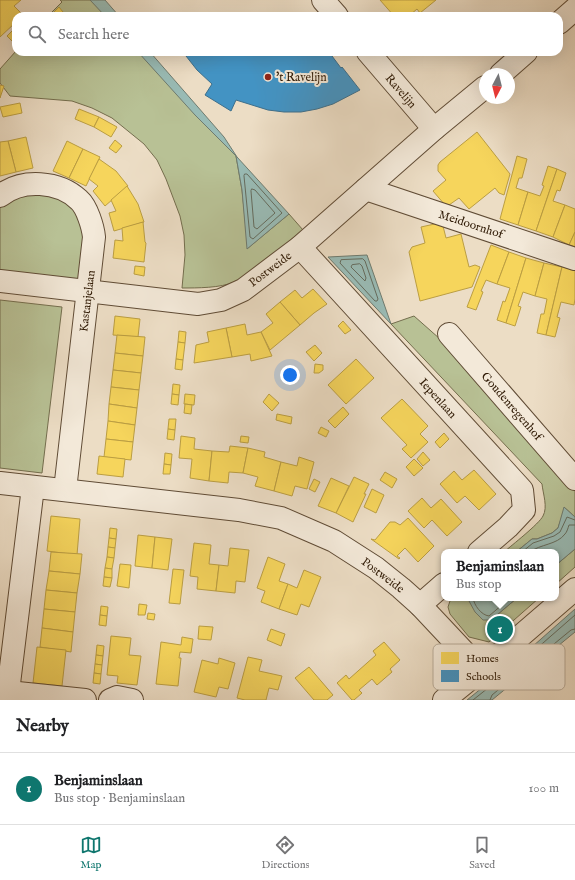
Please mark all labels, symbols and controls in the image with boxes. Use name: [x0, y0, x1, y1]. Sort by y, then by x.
search box: [12, 12, 563, 56]
icon: search: [26, 23, 48, 45]
text: Search here: [58, 25, 129, 44]
north arrow: [479, 68, 515, 104]
place label: 't Ravelijn: [276, 70, 327, 85]
street label: Ravelijn: [382, 71, 420, 112]
marker: 't Ravelijn: [263, 72, 273, 82]
street label: Meidoornhof: [437, 207, 508, 243]
street label: Postweide: [246, 248, 295, 290]
street label: Kastanjelaan: [76, 269, 99, 333]
your location: [280, 365, 300, 385]
street label: Goudenregenhof: [478, 369, 547, 446]
street label: Iepenlaan: [415, 375, 460, 423]
popup: [441, 549, 559, 601]
street label: Postweide: [358, 554, 408, 597]
text: Benjaminslaan: [456, 557, 544, 576]
text: Bus stop: [456, 576, 501, 593]
pin: 1: [487, 614, 513, 644]
legend: [433, 644, 565, 690]
text: Homes: [466, 652, 499, 666]
text: Schools: [466, 670, 501, 684]
text: Nearby: [16, 716, 69, 737]
text: Benjaminslaan: [54, 771, 143, 790]
text: 1: [27, 780, 31, 797]
text: 100 m: [529, 780, 559, 797]
text: Bus stop · Benjaminslaan: [54, 790, 185, 807]
tab: Map: [80, 834, 102, 872]
tab: Directions: [262, 834, 309, 872]
tab: Saved: [469, 834, 495, 872]

